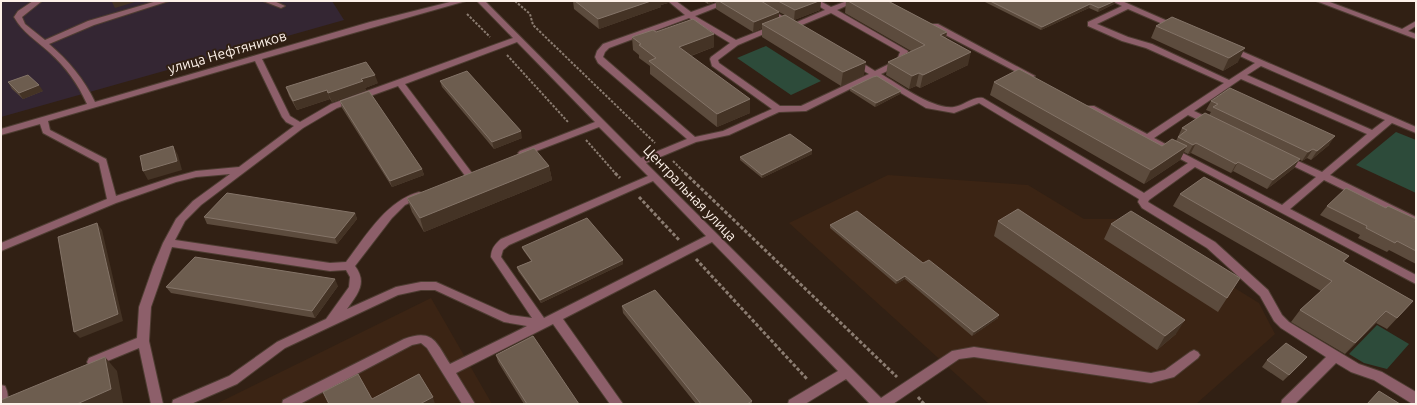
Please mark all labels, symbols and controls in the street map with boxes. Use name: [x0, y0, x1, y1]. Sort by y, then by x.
street label: улица Нефтяников: [166, 27, 288, 77]
street label: Центральная улица: [640, 142, 740, 244]

